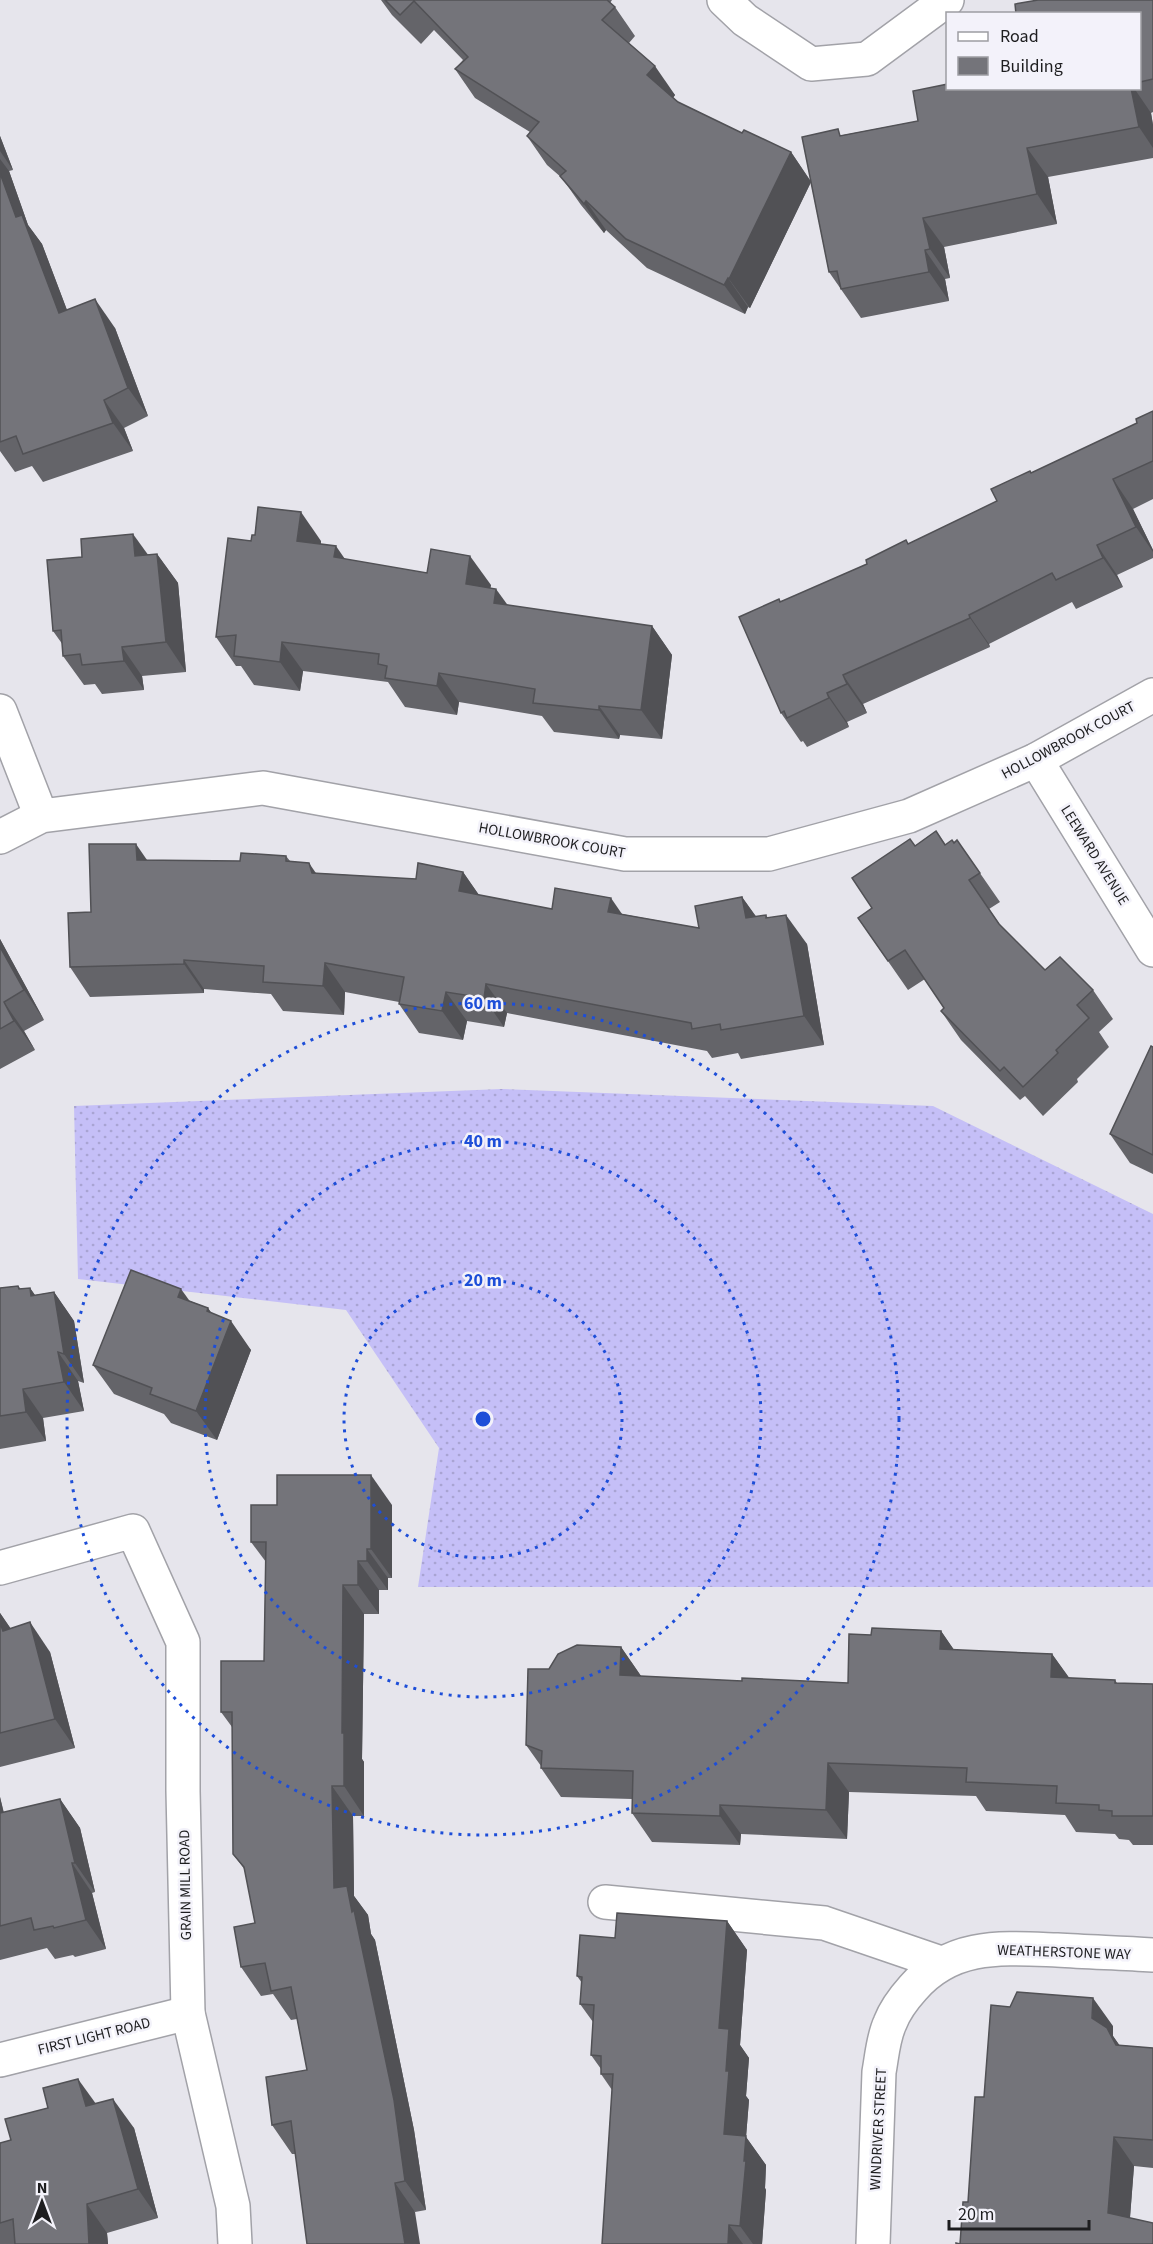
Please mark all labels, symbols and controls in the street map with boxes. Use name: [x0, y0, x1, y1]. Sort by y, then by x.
legend: [946, 12, 1141, 90]
text: Road: [1000, 24, 1039, 49]
text: Building: [1000, 54, 1063, 79]
street label: HOLLOWBROOK COURT: [998, 696, 1139, 785]
street label: LEEWARD AVENUE: [1055, 801, 1134, 910]
street label: HOLLOWBROOK COURT: [477, 817, 627, 864]
text: 60 m: [464, 991, 502, 1016]
text: 40 m: [464, 1129, 502, 1154]
text: 20 m: [464, 1268, 502, 1293]
centre of rings: [473, 1409, 493, 1429]
street label: GRAIN MILL ROAD: [174, 1829, 197, 1941]
street label: WEATHERSTONE WAY: [997, 1940, 1132, 1965]
street label: FIRST LIGHT ROAD: [36, 2012, 153, 2061]
street label: WINDRIVER STREET: [865, 2067, 892, 2191]
north arrow: [12, 2172, 72, 2232]
text: N: [37, 2177, 47, 2199]
scale bar: [949, 2193, 1088, 2231]
text: 20 m: [958, 2202, 994, 2227]

